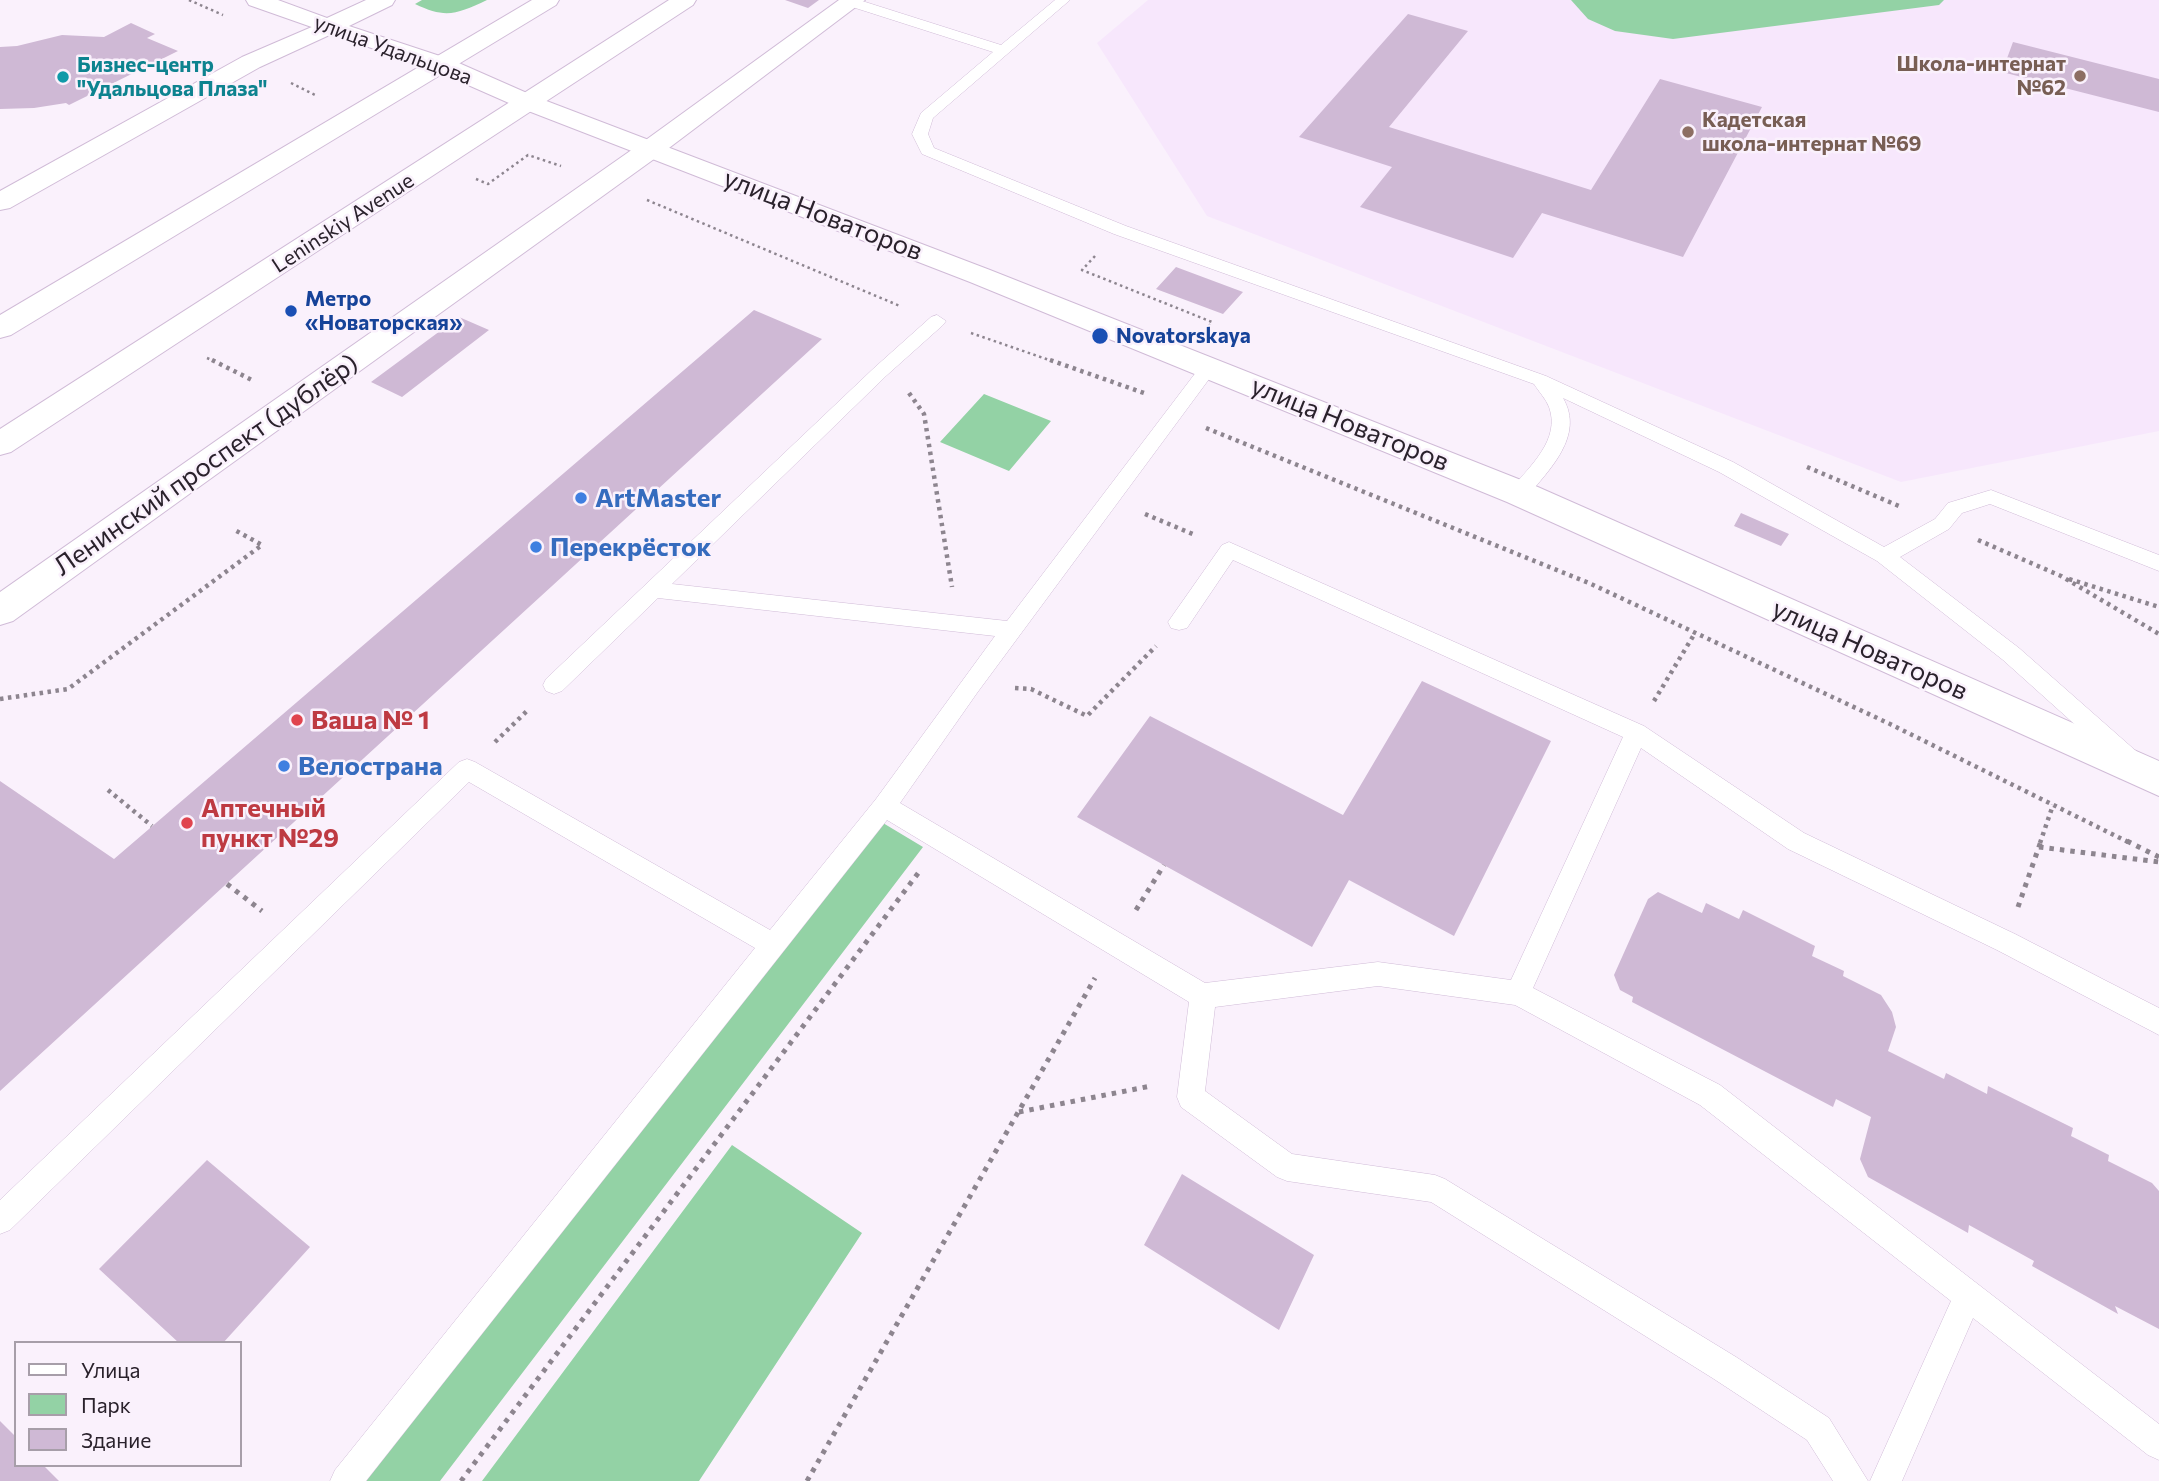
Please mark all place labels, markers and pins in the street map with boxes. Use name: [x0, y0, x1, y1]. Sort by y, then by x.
place label: Школа-интернат №62: [1896, 51, 2066, 101]
place label: Бизнес-центр "Удальцова Плаза": [77, 52, 268, 102]
marker: Школа-интернат №62: [2072, 68, 2088, 84]
marker: Бизнес-центр "Удальцова Плаза": [55, 69, 71, 85]
place label: Кадетская школа-интернат №69: [1702, 107, 1921, 157]
marker: Кадетская школа-интернат №69: [1680, 124, 1696, 140]
place label: Метро «Новаторская»: [305, 286, 462, 336]
marker: Метро «Новаторская»: [283, 303, 299, 319]
place label: Novatorskaya: [1116, 323, 1251, 349]
marker: Novatorskaya: [1090, 326, 1110, 346]
place label: ArtMaster: [595, 482, 721, 514]
marker: ArtMaster: [573, 490, 589, 506]
place label: Перекрёсток: [550, 531, 711, 563]
marker: Перекрёсток: [528, 539, 544, 555]
place label: Ваша № 1: [311, 704, 430, 736]
marker: Ваша № 1: [289, 712, 305, 728]
place label: Велострана: [298, 750, 443, 782]
marker: Велострана: [276, 758, 292, 774]
place label: Аптечный пункт №29: [201, 792, 339, 854]
marker: Аптечный пункт №29: [179, 815, 195, 831]

